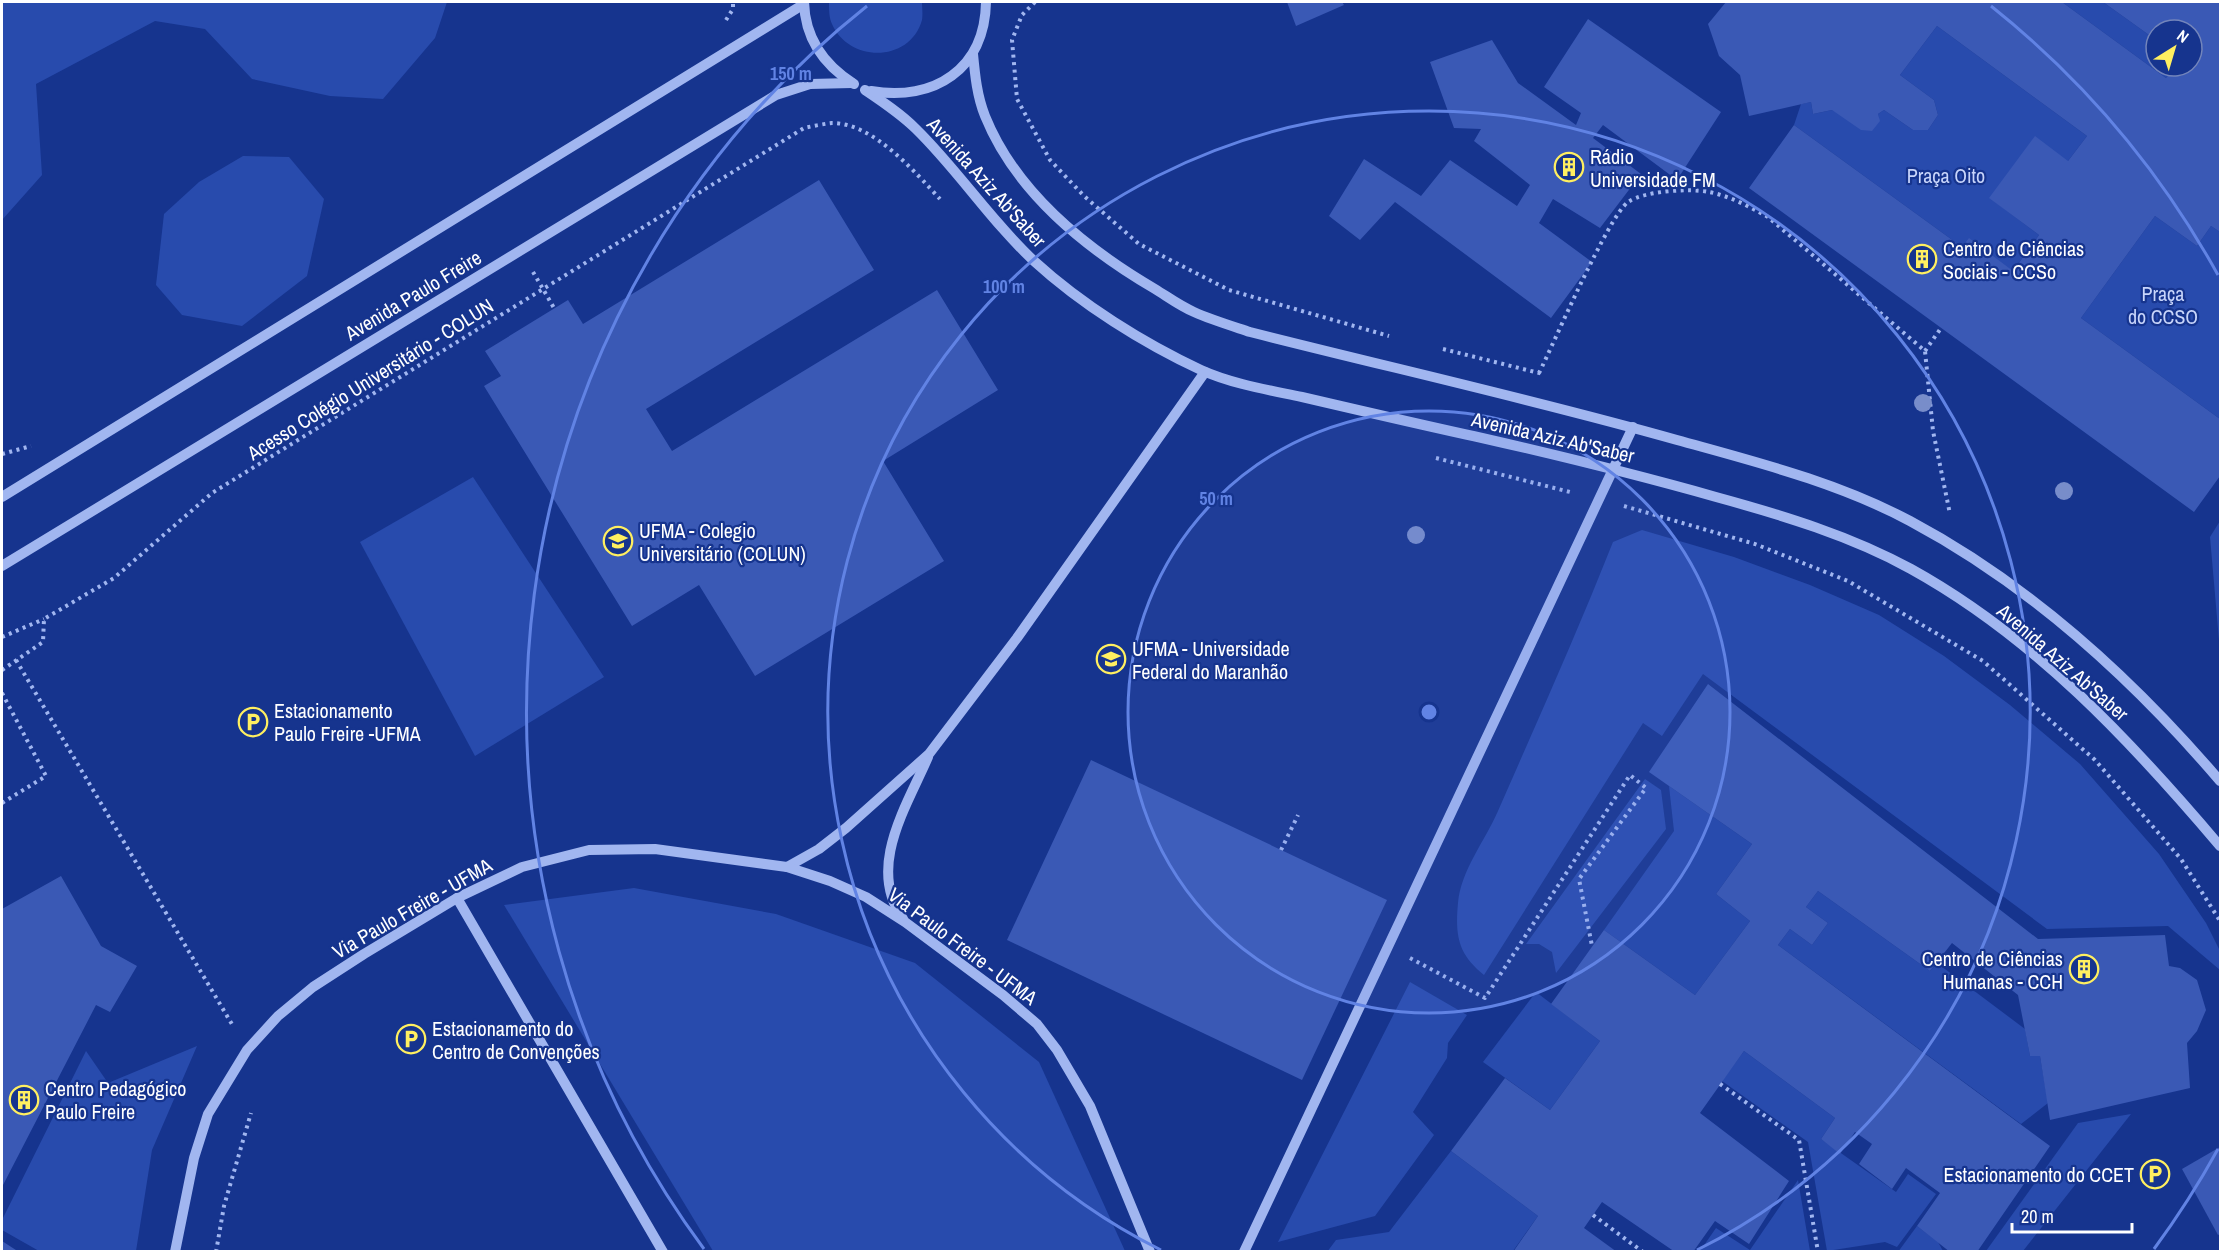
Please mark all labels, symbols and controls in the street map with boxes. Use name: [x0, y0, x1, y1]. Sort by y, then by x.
north arrow: [2144, 18, 2204, 78]
text: N: [2173, 24, 2193, 48]
text: 150 m: [770, 61, 812, 86]
street label: Avenida Aziz Ab'Saber: [921, 111, 1053, 253]
place label: Rádio Universidade FM: [1590, 143, 1716, 193]
building icon: Rádio Universidade FM: [1553, 151, 1585, 183]
park label: Praça Oito: [1907, 162, 1985, 189]
place label: Centro de Ciências Sociais - CCSo: [1943, 235, 2084, 285]
building icon: Centro de Ciências Sociais - CCSo: [1906, 243, 1938, 275]
street label: Avenida Paulo Freire: [339, 244, 486, 347]
text: 100 m: [983, 274, 1025, 299]
park label: Praça do CCSO: [2128, 280, 2198, 330]
street label: Acesso Colégio Universitário - COLUN: [241, 292, 498, 467]
street label: Avenida Aziz Ab'Saber: [1468, 405, 1637, 469]
text: 50 m: [1199, 486, 1233, 511]
place label: UFMA - Colegio Universitário (COLUN): [639, 517, 806, 567]
school or university icon: UFMA - Colegio Universitário (COLUN): [602, 525, 634, 557]
street label: Avenida Aziz Ab'Saber: [1991, 597, 2135, 727]
place label: UFMA - Universidade Federal do Maranhão: [1132, 635, 1290, 685]
school or university icon: UFMA - Universidade Federal do Maranhão: [1095, 643, 1127, 675]
place label: Estacionamento Paulo Freire -UFMA: [274, 697, 421, 747]
centre of rings: [1419, 702, 1439, 722]
parking icon: Estacionamento Paulo Freire -UFMA: [237, 706, 269, 738]
street label: Via Paulo Freire - UFMA: [327, 851, 497, 965]
street label: Via Paulo Freire - UFMA: [883, 881, 1043, 1011]
place label: Centro de Ciências Humanas - CCH: [1922, 945, 2063, 995]
building icon: Centro de Ciências Humanas - CCH: [2068, 953, 2100, 985]
place label: Estacionamento do Centro de Convenções: [432, 1015, 600, 1065]
parking icon: Estacionamento do Centro de Convenções: [395, 1023, 427, 1055]
place label: Centro Pedagógico Paulo Freire: [45, 1075, 186, 1125]
building icon: Centro Pedagógico Paulo Freire: [8, 1084, 40, 1116]
parking icon: Estacionamento do CCET: [2139, 1158, 2171, 1190]
place label: Estacionamento do CCET: [1943, 1161, 2134, 1188]
scale bar: [2012, 1196, 2132, 1234]
text: 20 m: [2021, 1204, 2054, 1229]

